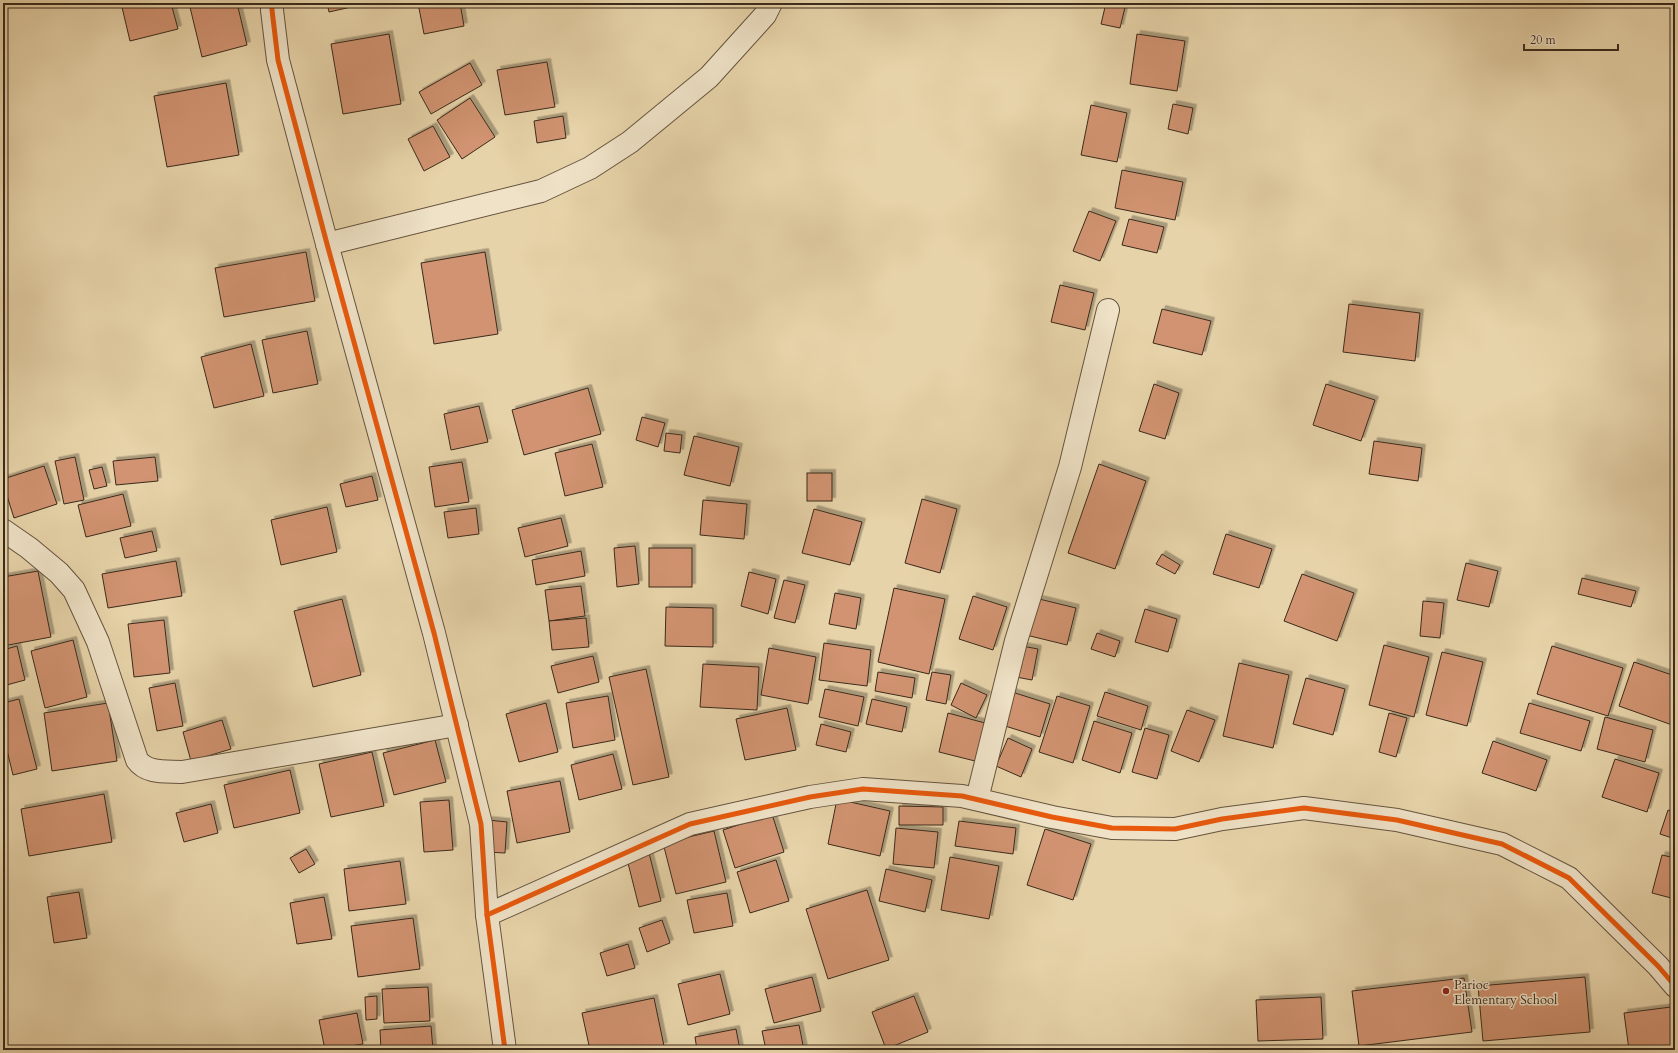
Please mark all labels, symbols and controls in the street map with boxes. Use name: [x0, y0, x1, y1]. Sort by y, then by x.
scale bar: [1524, 26, 1618, 52]
text: 20 m: [1530, 32, 1557, 48]
place label: Parioc Elementary School: [1454, 976, 1558, 1009]
marker: Parioc Elementary School: [1441, 986, 1451, 996]

